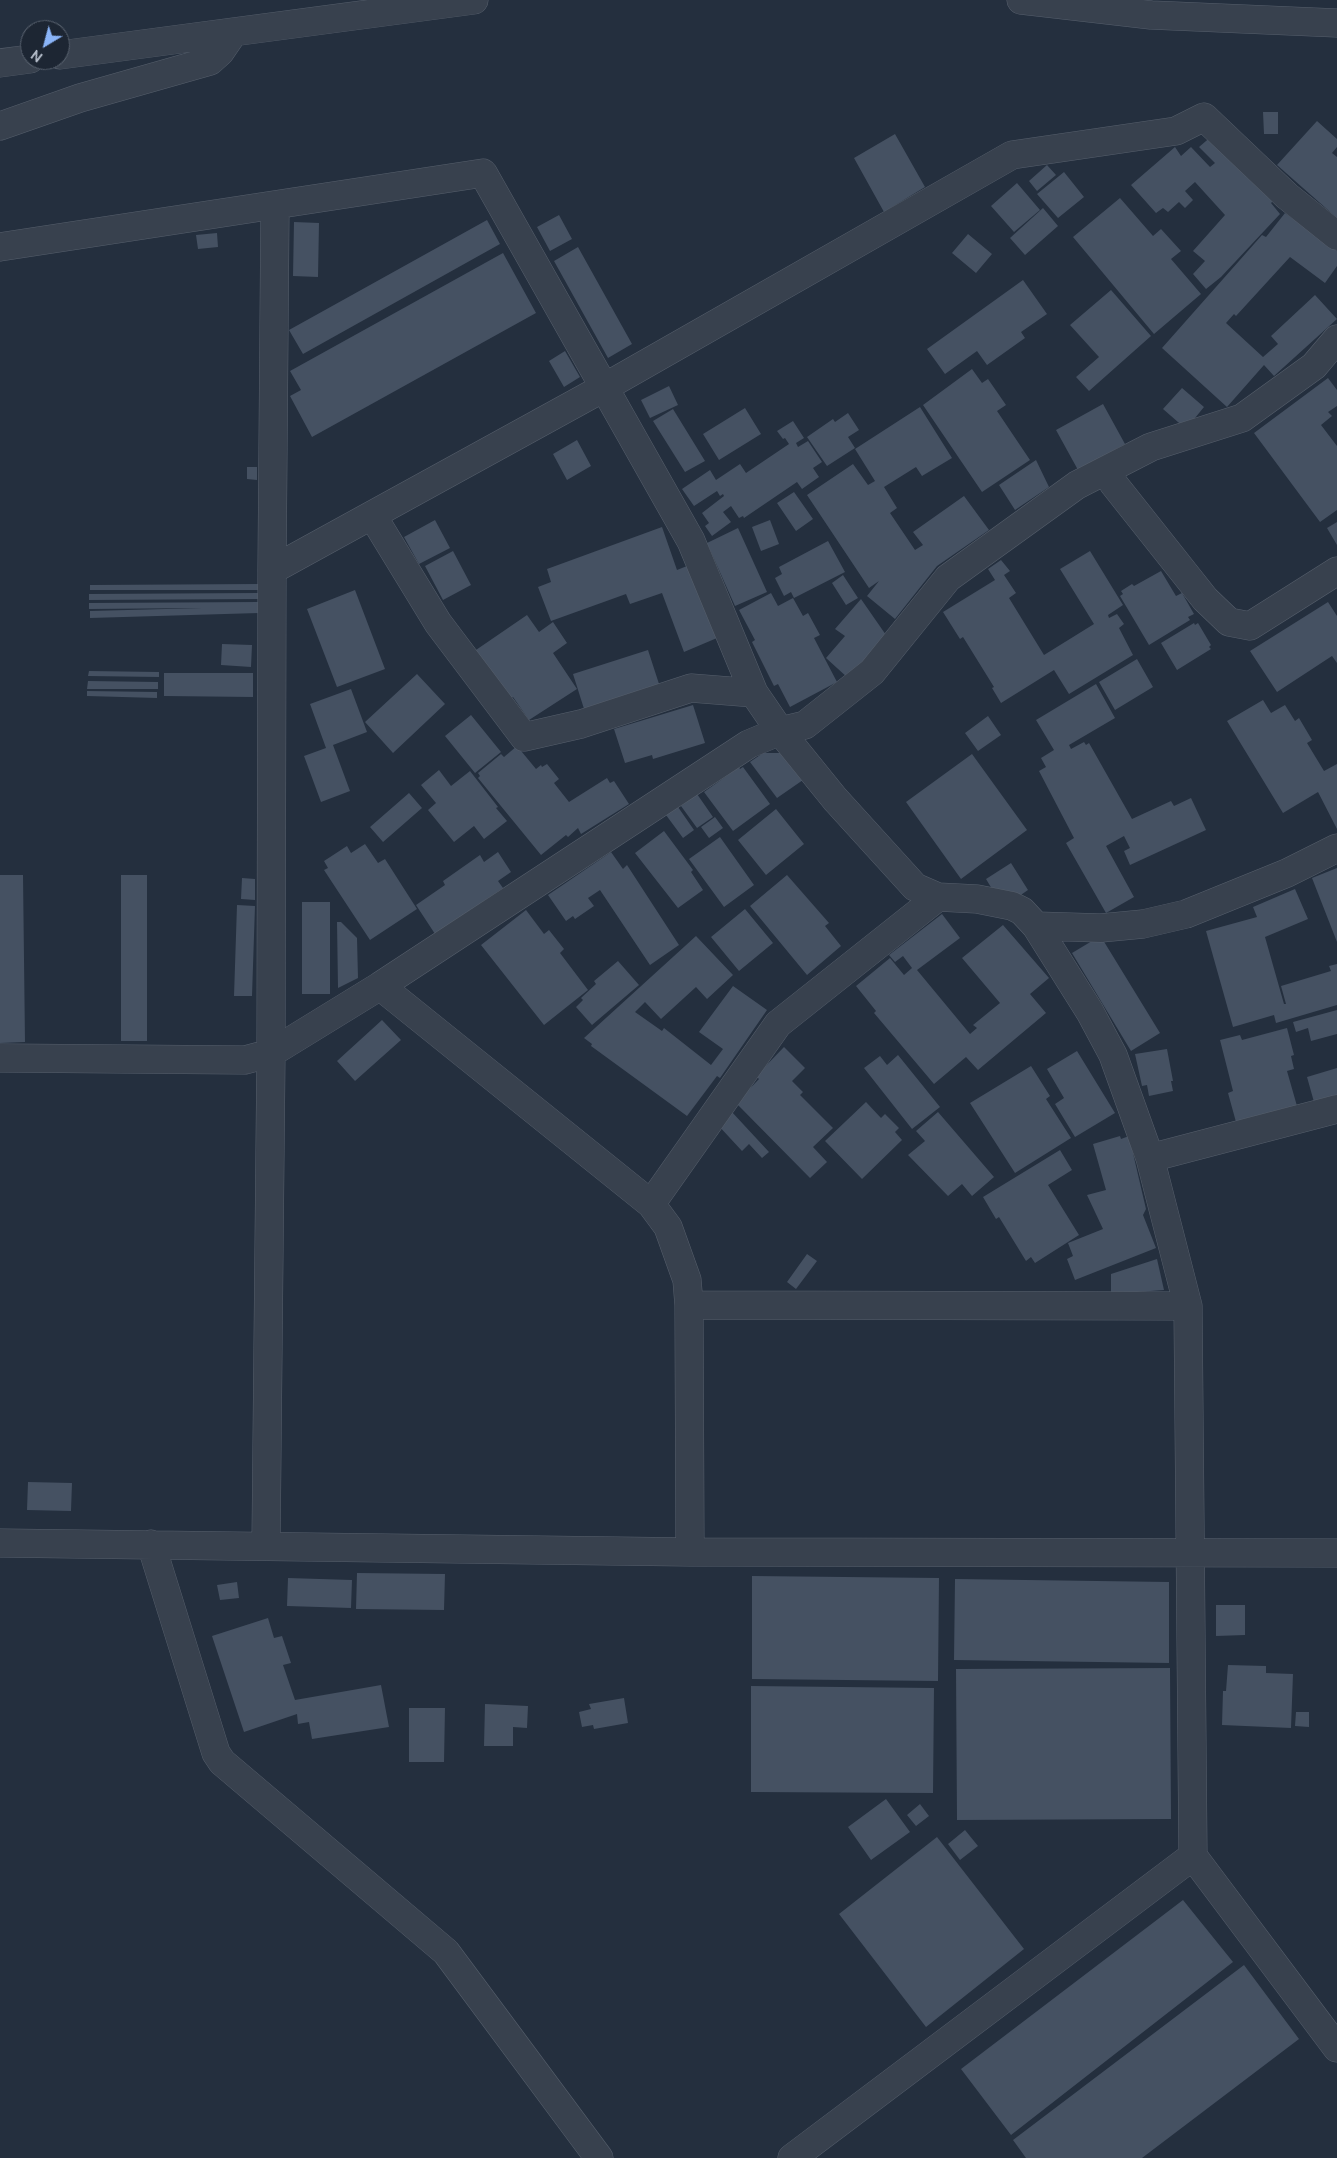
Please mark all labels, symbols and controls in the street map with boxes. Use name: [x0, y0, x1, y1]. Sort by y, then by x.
north arrow: [20, 20, 70, 70]
text: N: [28, 47, 46, 66]

